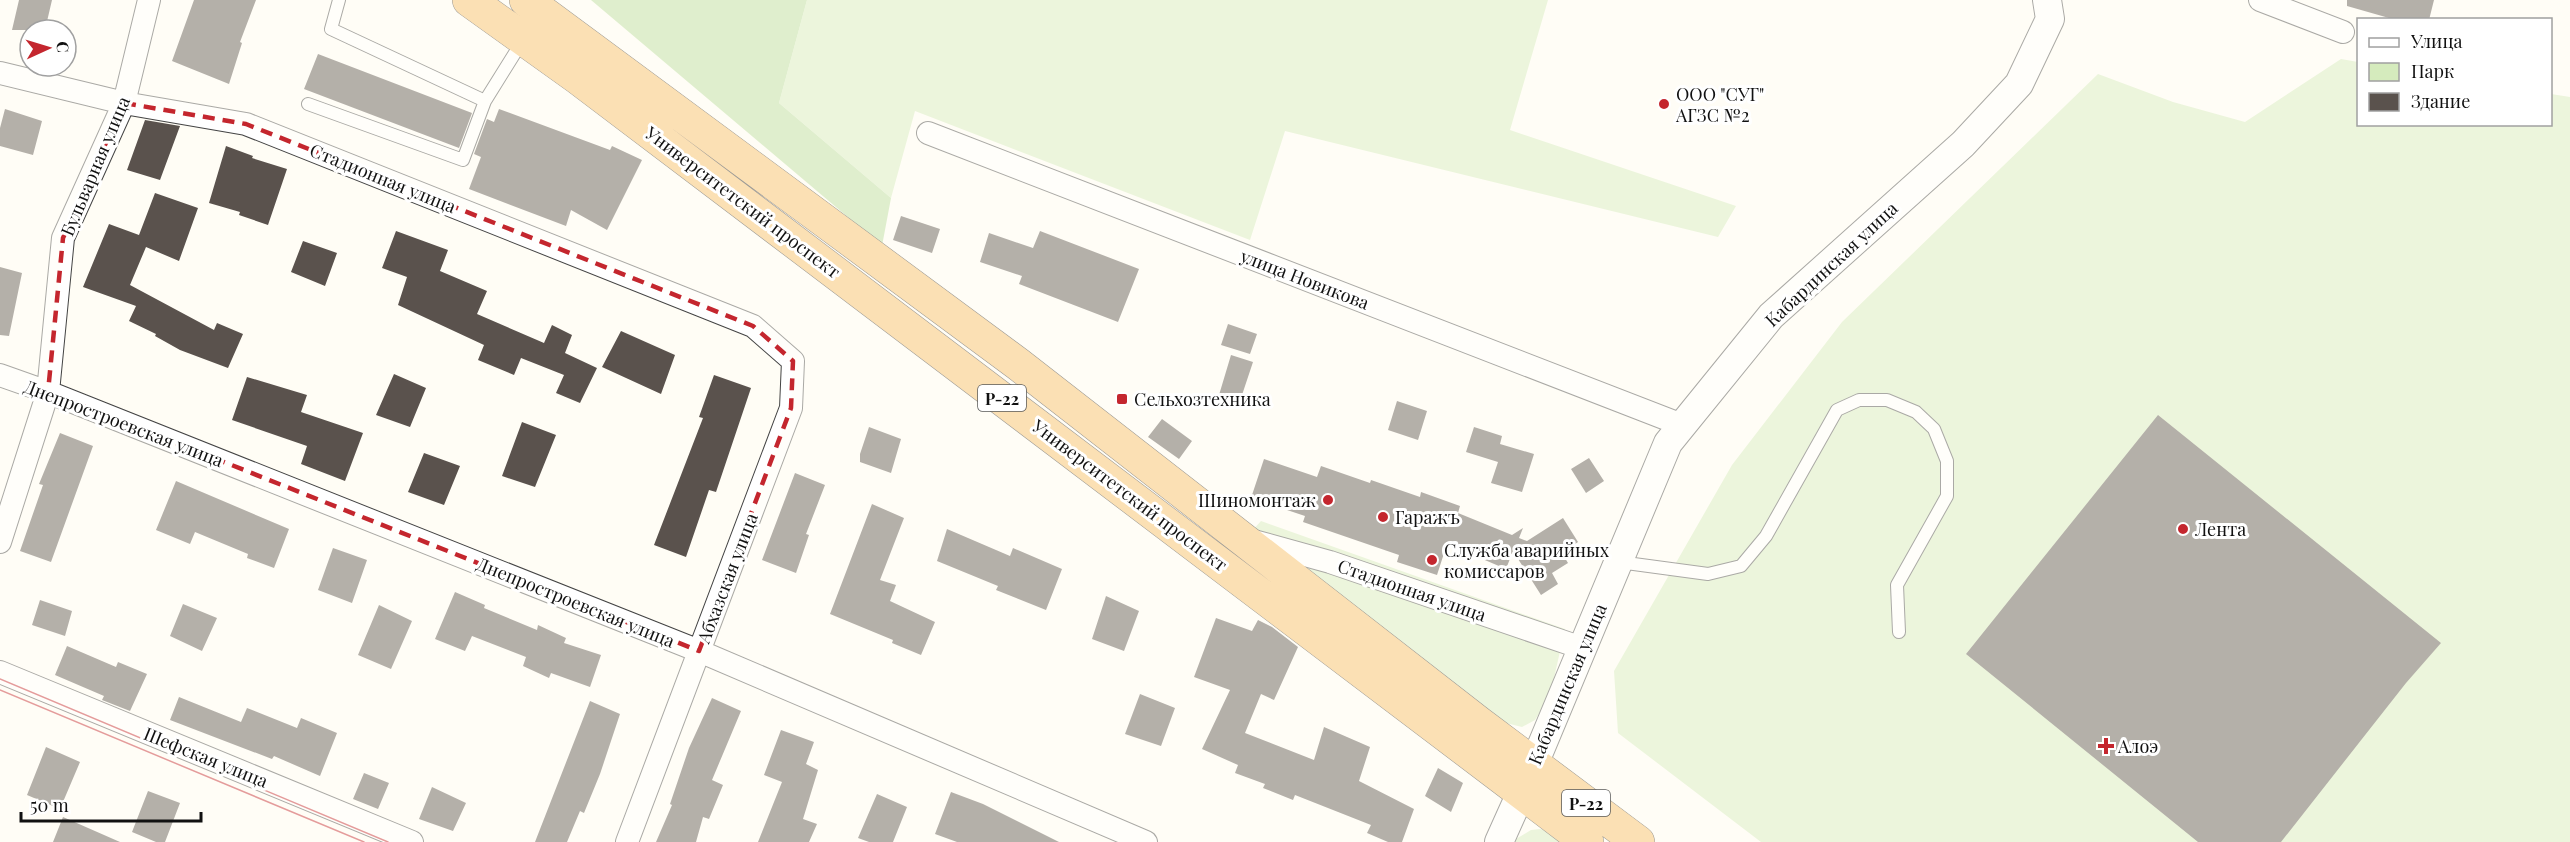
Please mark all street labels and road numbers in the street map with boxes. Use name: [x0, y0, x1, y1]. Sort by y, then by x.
street label: Бульварная улица: [55, 93, 135, 239]
street label: Университетский проспект: [640, 120, 845, 283]
street label: Стадионная улица: [306, 138, 460, 218]
street label: Кабардинская улица: [1760, 196, 1902, 332]
street label: улица Новикова: [1236, 243, 1373, 315]
street label: Днепростроевская улица: [21, 374, 227, 472]
road number: Р-22: [978, 385, 1026, 411]
street label: Университетский проспект: [1027, 413, 1232, 576]
street label: Абхазская улица: [691, 509, 763, 648]
street label: Днепростроевская улица: [473, 551, 679, 653]
street label: Стадионная улица: [1335, 553, 1489, 627]
street label: Кабардинская улица: [1522, 600, 1612, 768]
street label: Шефская улица: [140, 721, 272, 793]
road number: Р-22: [1562, 790, 1610, 816]

